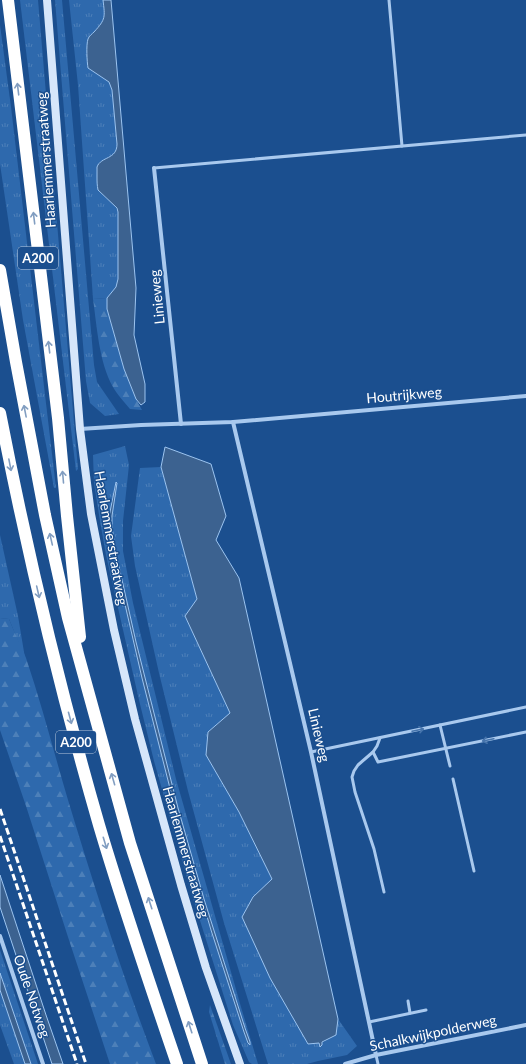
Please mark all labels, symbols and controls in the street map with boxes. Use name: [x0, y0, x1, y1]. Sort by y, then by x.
one-way arrow: [15, 83, 22, 96]
street label: Haarlemmerstraatweg: [32, 92, 59, 229]
one-way arrow: [30, 212, 38, 225]
road number: A200: [18, 247, 58, 269]
street label: Linieweg: [145, 269, 168, 325]
one-way arrow: [45, 341, 53, 354]
street label: Houtrijkweg: [365, 383, 442, 406]
one-way arrow: [21, 405, 29, 418]
one-way arrow: [7, 458, 15, 471]
street label: Haarlemmerstraatweg: [91, 469, 132, 606]
one-way arrow: [59, 471, 67, 484]
one-way arrow: [46, 532, 54, 545]
one-way arrow: [35, 585, 43, 598]
street label: Linieweg: [305, 706, 334, 763]
one-way arrow: [67, 712, 74, 725]
one-way arrow: [411, 725, 424, 733]
road number: A200: [56, 731, 96, 753]
one-way arrow: [482, 737, 495, 745]
one-way arrow: [108, 772, 116, 785]
street label: Haarlemmerstraatweg: [160, 784, 213, 920]
one-way arrow: [102, 837, 109, 850]
one-way arrow: [146, 897, 153, 910]
street label: Oude Notweg: [10, 952, 55, 1040]
street label: Schalkwijkpolderweg: [368, 1011, 498, 1054]
one-way arrow: [186, 1021, 193, 1034]

